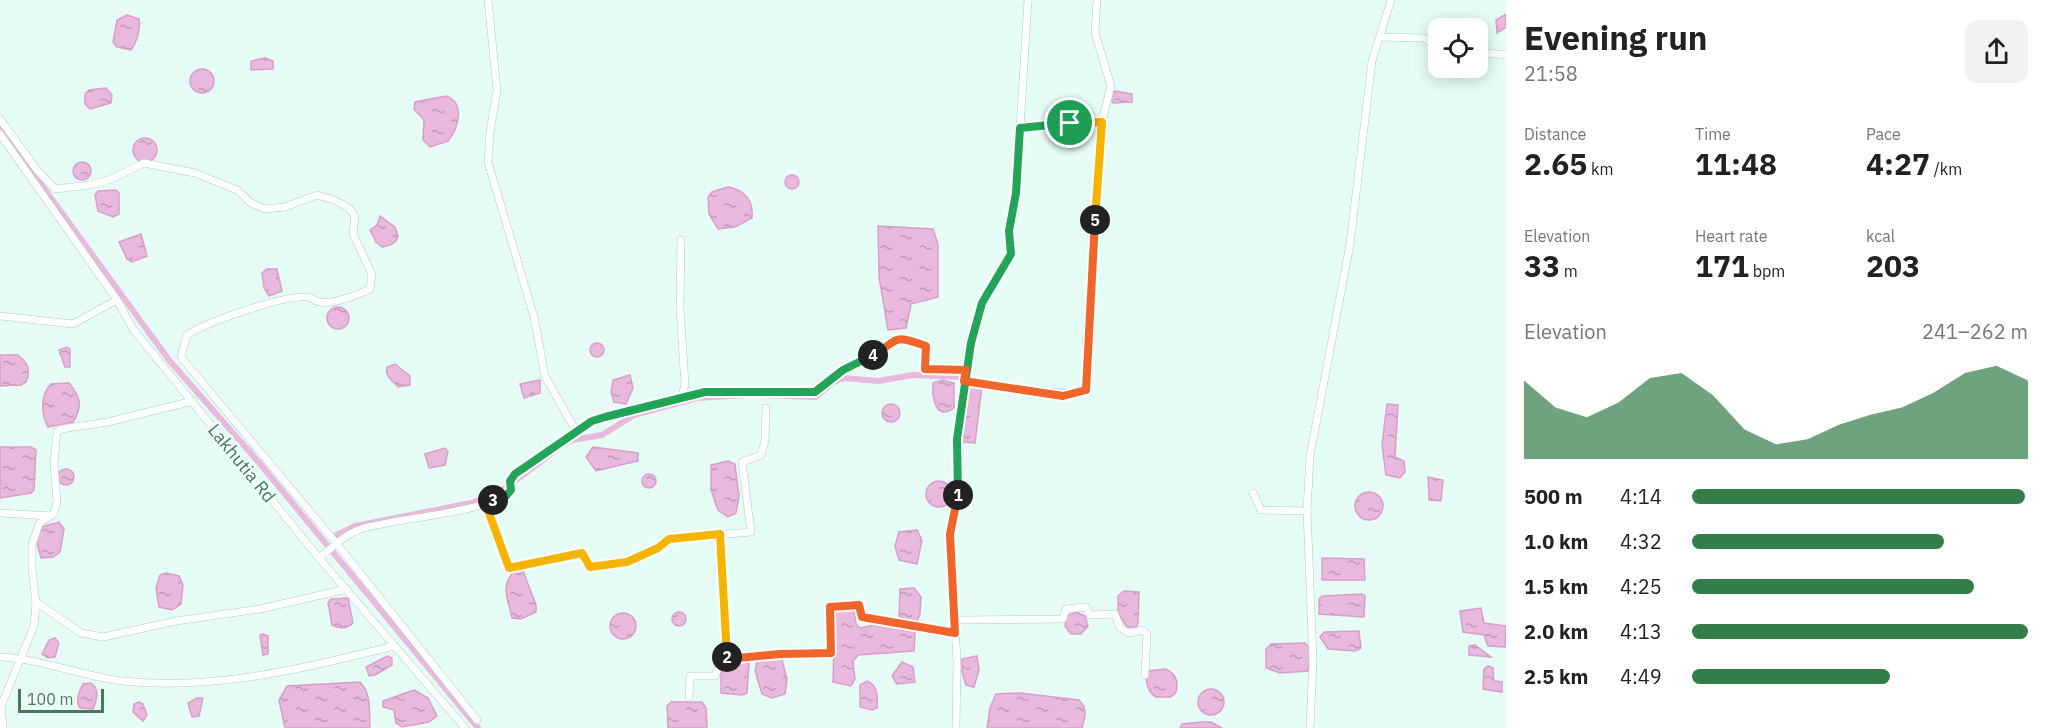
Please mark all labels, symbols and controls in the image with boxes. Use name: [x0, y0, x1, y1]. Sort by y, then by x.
text: Evening run: [1524, 16, 1708, 59]
map controls: [1428, 18, 1488, 78]
button: locate: [1428, 18, 1488, 78]
button: share: [1965, 20, 2028, 83]
text: 21:58: [1524, 60, 1578, 87]
pin: [1044, 97, 1095, 148]
icon: arrive: [1053, 106, 1086, 139]
text: Distance: [1524, 124, 1586, 144]
text: Time: [1695, 124, 1731, 144]
text: Pace: [1866, 124, 1901, 144]
text: 2.65: [1524, 144, 1587, 183]
text: 11:48: [1695, 144, 1777, 183]
text: 4:27: [1866, 144, 1930, 183]
text: km: [1587, 159, 1614, 179]
text: /km: [1930, 159, 1962, 179]
pin: 5: [1080, 205, 1110, 235]
text: 5: [1090, 210, 1100, 230]
text: Elevation: [1524, 226, 1590, 246]
text: Heart rate: [1695, 226, 1768, 246]
text: kcal: [1866, 226, 1895, 246]
text: 33: [1524, 246, 1560, 285]
text: 171: [1695, 246, 1749, 285]
text: 203: [1866, 246, 1920, 285]
text: m: [1560, 261, 1578, 281]
text: bpm: [1749, 261, 1785, 281]
text: Elevation: [1524, 318, 1607, 345]
text: 241–262 m: [1922, 318, 2028, 345]
pin: 4: [858, 340, 888, 370]
text: 4: [868, 345, 878, 365]
street label: Lakhutia Rd: [203, 419, 281, 507]
pin: 1: [943, 480, 973, 510]
text: 500 m: [1524, 483, 1583, 510]
text: 4:14: [1620, 483, 1662, 510]
pin: 3: [478, 485, 508, 515]
text: 1: [953, 485, 963, 505]
text: 3: [488, 490, 498, 510]
text: 1.0 km: [1524, 528, 1588, 555]
text: 4:32: [1620, 528, 1662, 555]
text: 1.5 km: [1524, 573, 1588, 600]
text: 4:25: [1620, 573, 1662, 600]
text: 2.0 km: [1524, 618, 1588, 645]
text: 4:13: [1620, 618, 1662, 645]
pin: 2: [712, 642, 742, 672]
text: 2: [722, 647, 732, 667]
text: 2.5 km: [1524, 663, 1588, 690]
text: 4:49: [1620, 663, 1662, 690]
scale bar: [18, 686, 104, 714]
text: 100 m: [27, 689, 74, 709]

